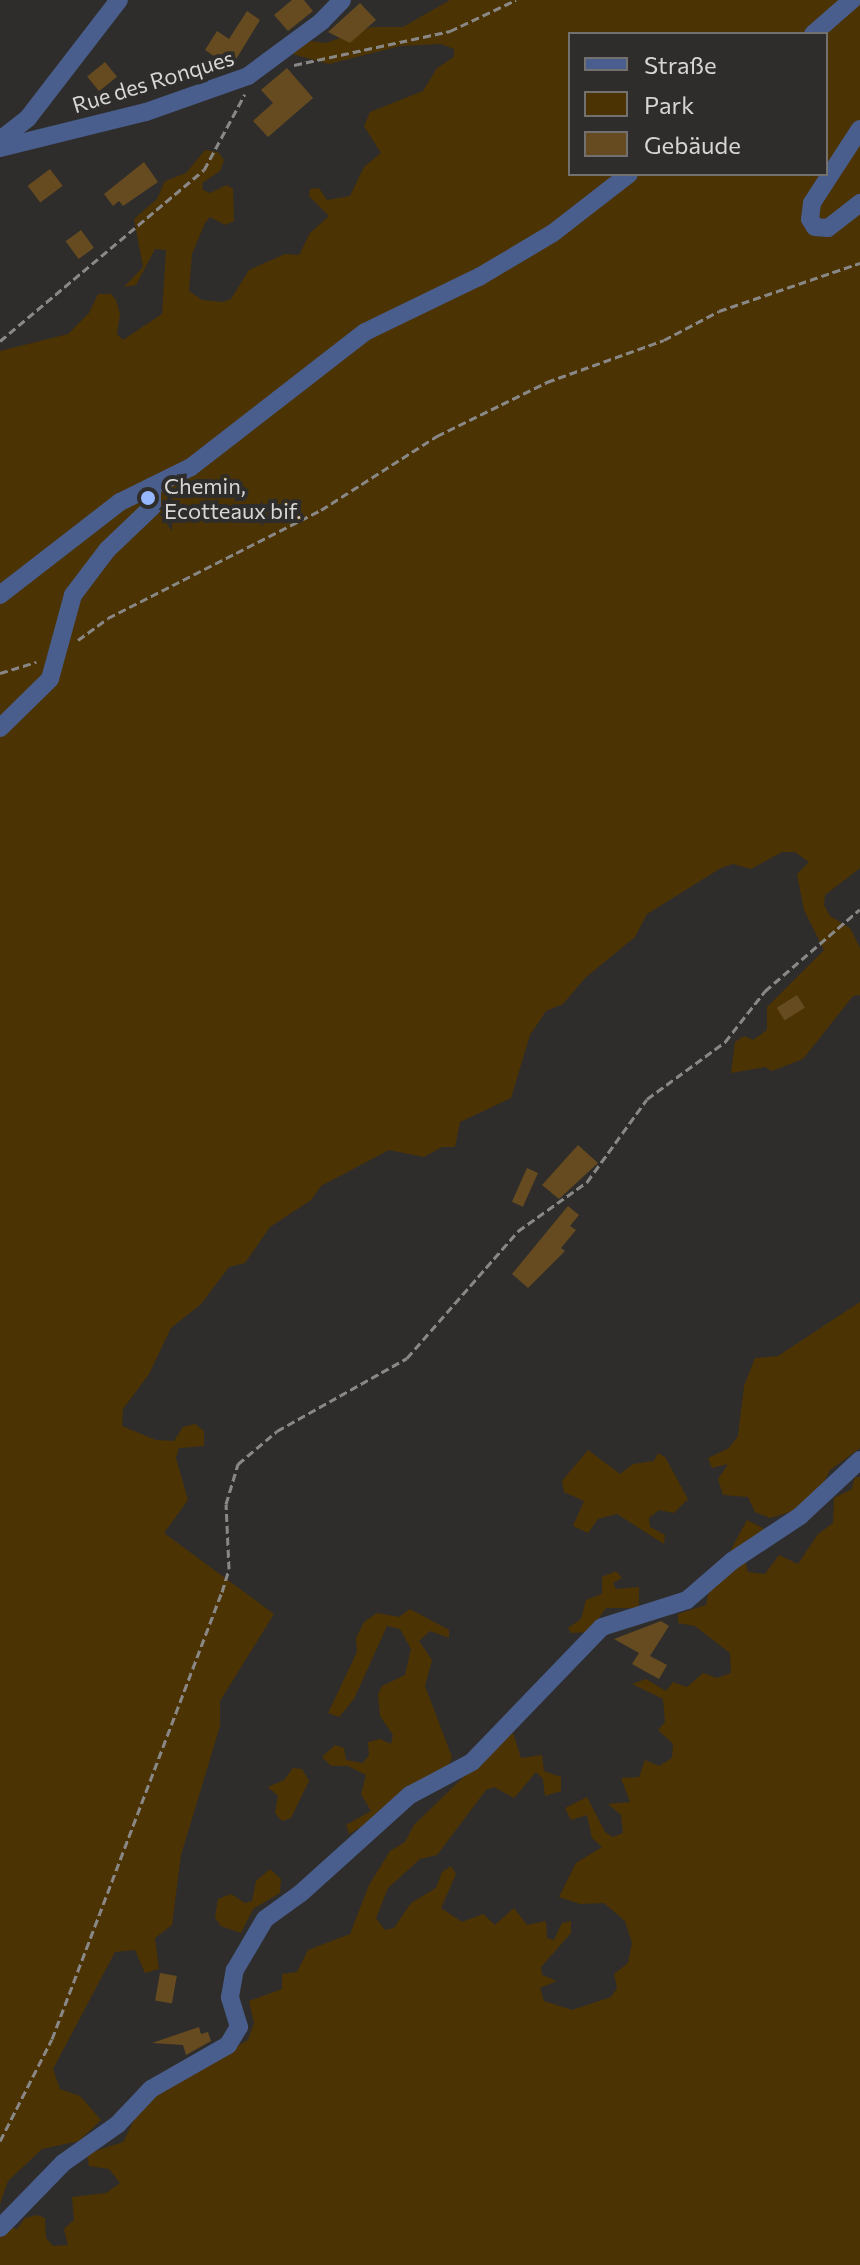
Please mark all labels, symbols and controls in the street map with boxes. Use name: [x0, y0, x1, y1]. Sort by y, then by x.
legend: [568, 32, 828, 176]
street label: Rue des Ronques: [69, 44, 237, 118]
text: Straße: [644, 50, 717, 79]
text: Park: [644, 90, 694, 119]
text: Gebäude: [644, 130, 741, 159]
place label: Chemin, Ecotteaux bif.: [164, 472, 302, 524]
marker: Chemin, Ecotteaux bif.: [139, 489, 157, 507]

